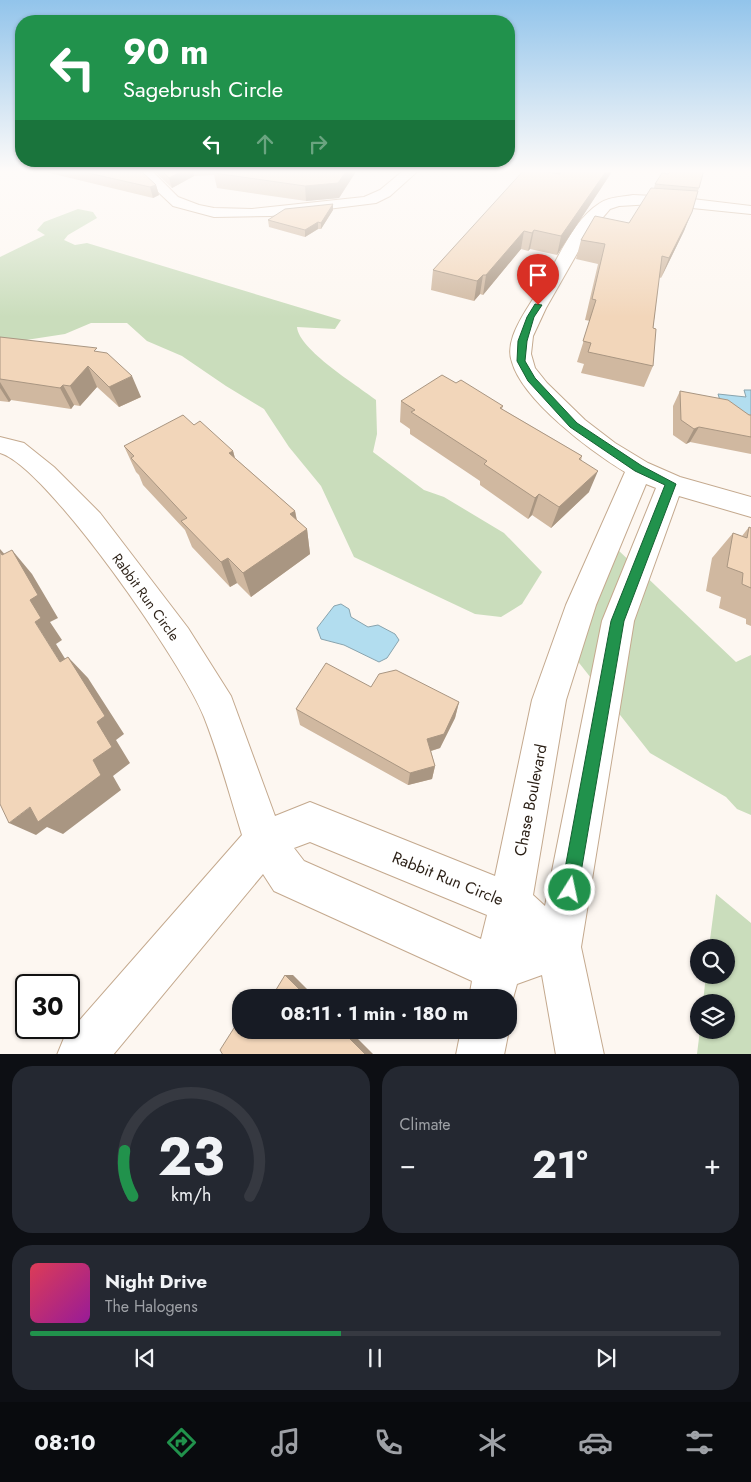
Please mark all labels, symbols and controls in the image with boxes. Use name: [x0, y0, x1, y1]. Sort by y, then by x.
text: 90 m: [123, 27, 209, 77]
icon: left: [40, 35, 105, 100]
text: Sagebrush Circle: [123, 73, 283, 105]
icon: left: [198, 130, 226, 158]
icon: ahead: [251, 130, 279, 158]
icon: right: [304, 130, 332, 158]
pin: [517, 254, 559, 305]
icon: arrive: [524, 261, 552, 289]
street label: Rabbit Run Circle: [108, 549, 184, 645]
street label: Chase Boulevard: [508, 742, 553, 858]
street label: Rabbit Run Circle: [389, 846, 507, 911]
position arrow: [543, 863, 595, 915]
map controls: [690, 939, 735, 1039]
button: search: [690, 939, 735, 984]
speed limit sign: 30: [15, 974, 80, 1039]
button: layers: [690, 994, 735, 1039]
text: 08:11 · 1 min · 180 m: [281, 1000, 468, 1027]
text: Climate: [400, 1113, 451, 1136]
text: 23: [158, 1119, 224, 1195]
text: 21°: [532, 1137, 588, 1192]
text: −: [400, 1144, 416, 1185]
text: +: [704, 1144, 721, 1185]
text: km/h: [171, 1182, 211, 1208]
text: Night Drive: [105, 1268, 207, 1295]
text: The Halogens: [105, 1295, 198, 1318]
icon: previous: [131, 1344, 159, 1372]
icon: pause: [361, 1344, 389, 1372]
icon: next: [592, 1344, 620, 1372]
icon: directions: [164, 1425, 199, 1460]
icon: music: [268, 1425, 303, 1460]
icon: phone: [371, 1425, 406, 1460]
icon: climate: [475, 1425, 510, 1460]
icon: car: [578, 1425, 613, 1460]
icon: filters: [682, 1425, 717, 1460]
text: 08:10: [34, 1426, 95, 1458]

